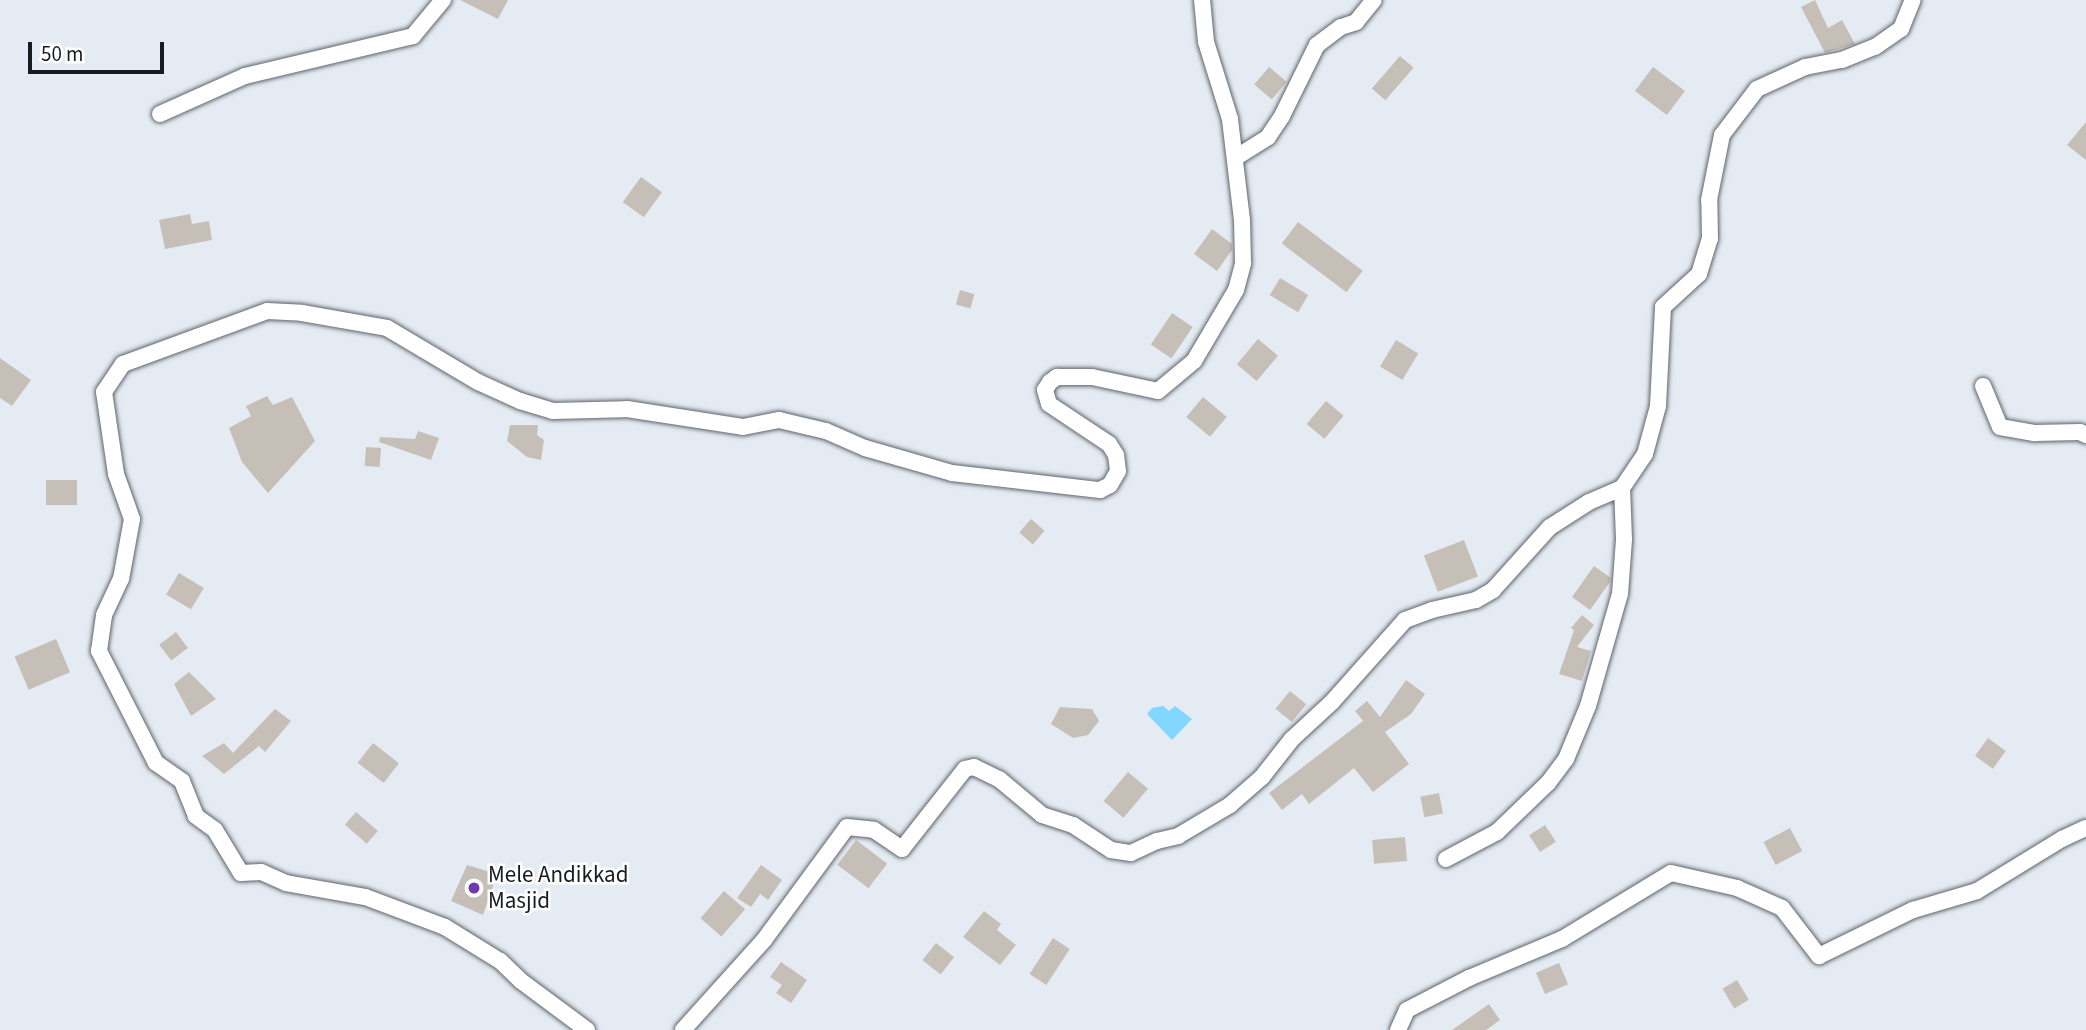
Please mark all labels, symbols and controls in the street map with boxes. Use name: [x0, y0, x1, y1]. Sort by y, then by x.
scale bar: [32, 28, 168, 72]
text: 50 m: [41, 39, 83, 69]
place label: Mele Andikkad Masjid: [488, 861, 628, 915]
marker: Mele Andikkad Masjid: [466, 880, 482, 896]

